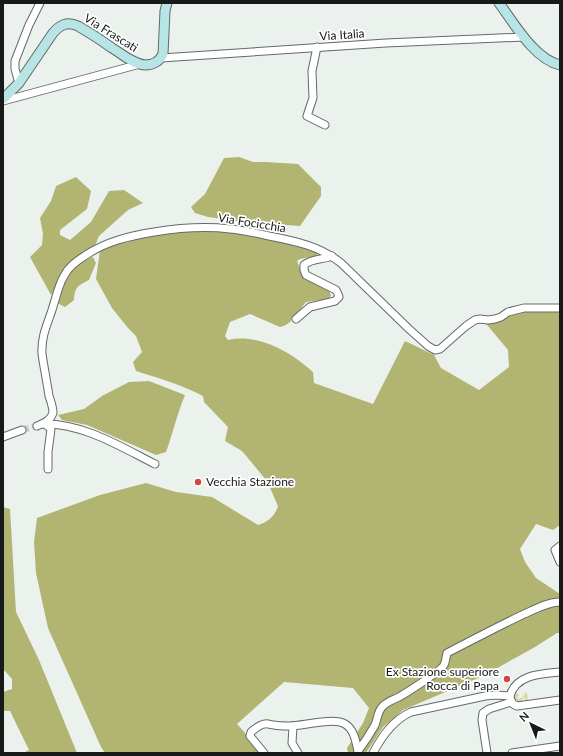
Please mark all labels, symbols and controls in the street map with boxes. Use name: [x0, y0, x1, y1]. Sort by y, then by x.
street label: Via Frascati: [82, 10, 141, 55]
street label: Via Italia: [319, 25, 365, 44]
street label: Via Focicchia: [217, 210, 287, 235]
place label: Vecchia Stazione: [206, 474, 294, 489]
marker: Vecchia Stazione: [193, 477, 203, 487]
place label: Ex Stazione superiore Rocca di Papa: [386, 664, 499, 693]
marker: Ex Stazione superiore Rocca di Papa: [502, 674, 512, 684]
north arrow: [511, 704, 551, 744]
text: N: [516, 709, 531, 724]

